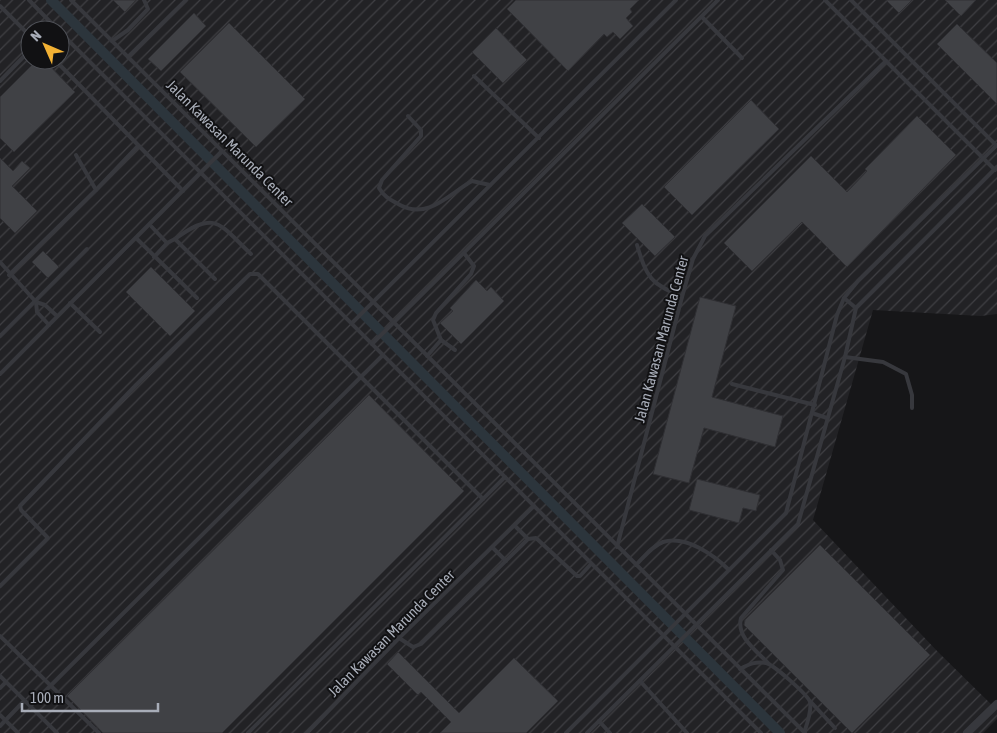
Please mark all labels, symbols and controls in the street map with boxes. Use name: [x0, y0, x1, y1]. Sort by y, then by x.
north arrow: [20, 20, 70, 70]
text: N: [27, 27, 44, 44]
street label: Jalan Kawasan Marunda Center: [163, 76, 297, 210]
street label: Jalan Kawasan Marunda Center: [631, 253, 692, 424]
street label: Jalan Kawasan Marunda Center: [324, 566, 458, 700]
scale bar: [22, 680, 159, 712]
text: 100 m: [30, 689, 64, 706]

